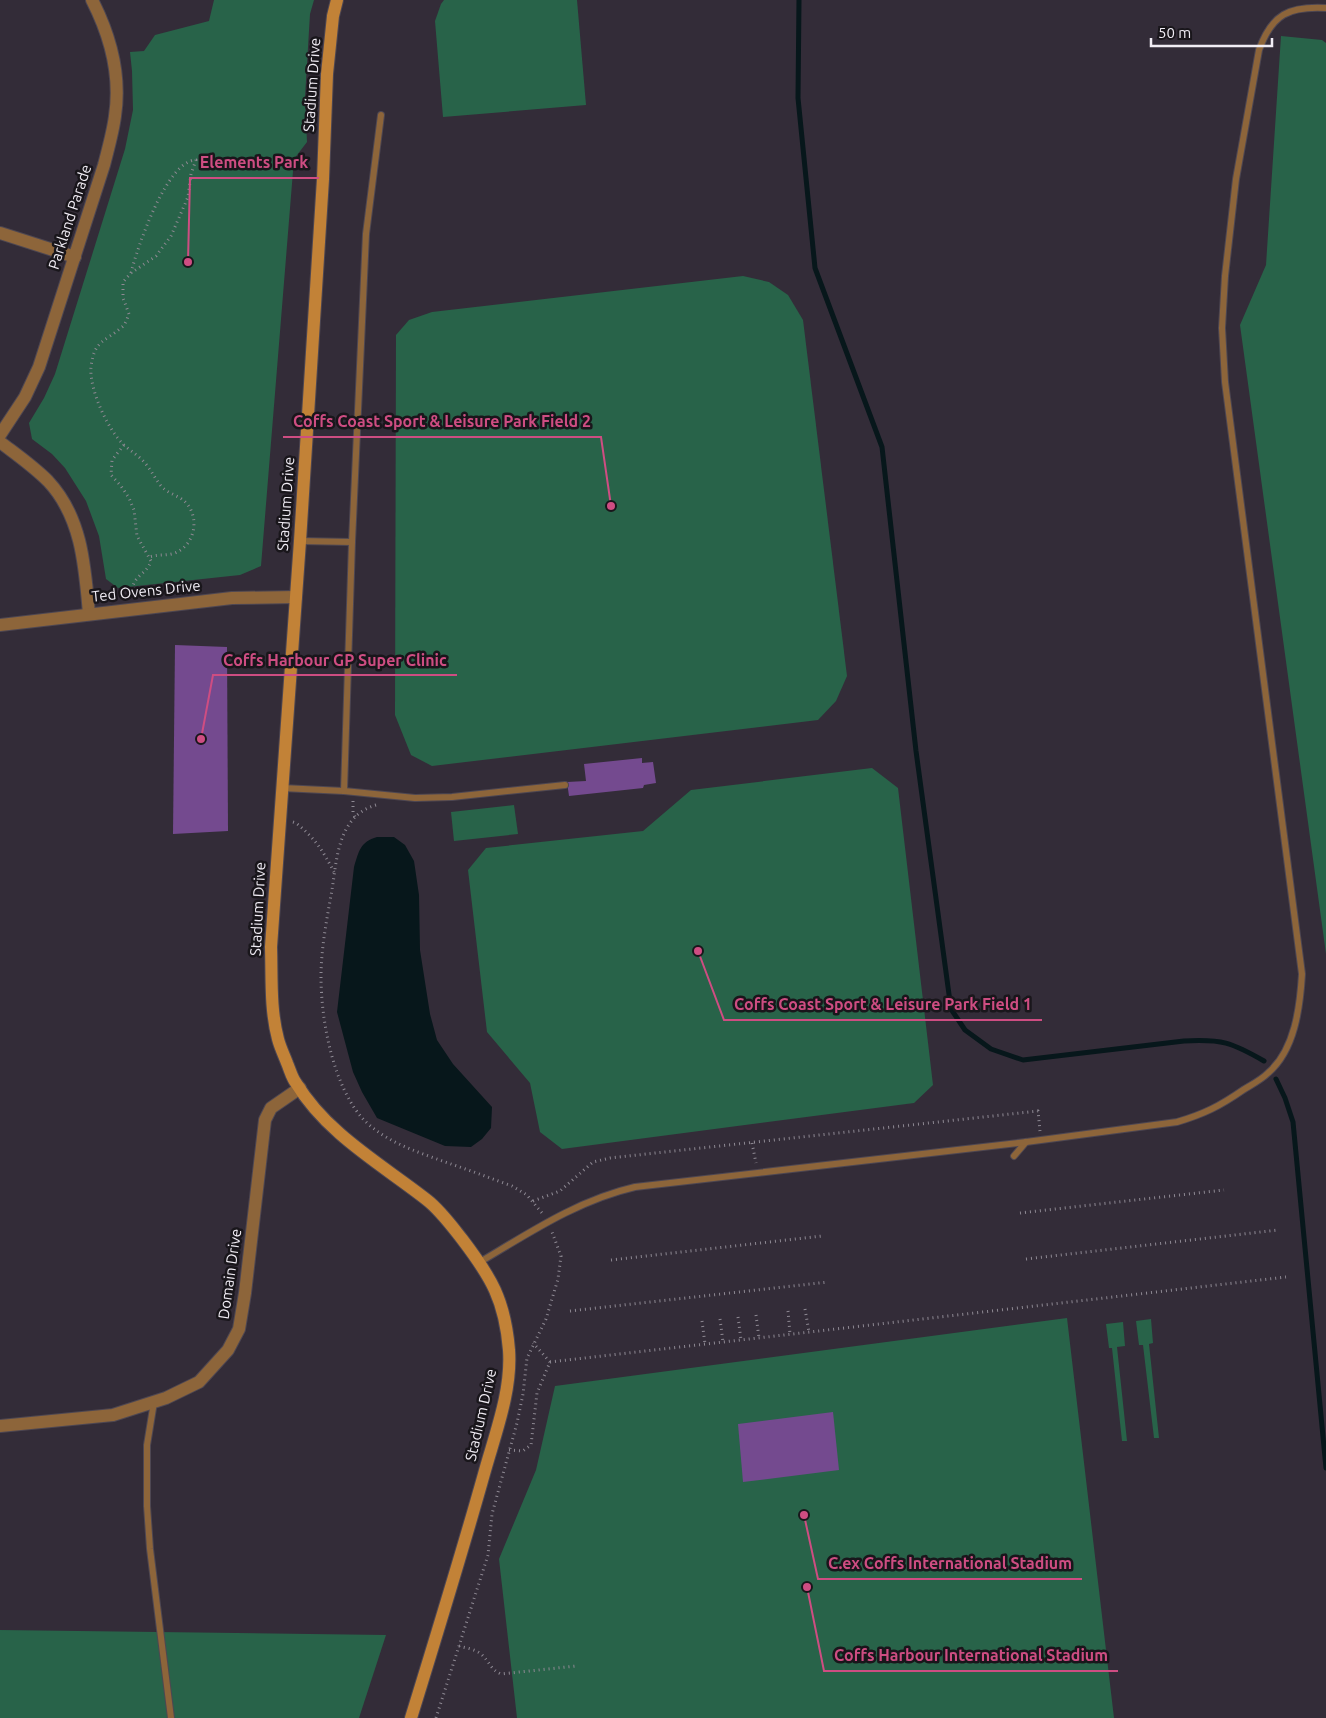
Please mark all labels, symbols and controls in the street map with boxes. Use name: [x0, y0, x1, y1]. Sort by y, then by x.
scale bar: [1151, 15, 1272, 47]
text: 50 m: [1158, 24, 1191, 41]
street label: Stadium Drive: [300, 37, 323, 133]
callout: Elements Park: [190, 147, 319, 178]
text: Elements Park: [200, 153, 308, 171]
street label: Parkland Parade: [45, 162, 94, 271]
callout: Coffs Coast Sport & Leisure Park Field 2: [283, 406, 601, 437]
text: Coffs Coast Sport & Leisure Park Field 2: [293, 412, 591, 430]
street label: Stadium Drive: [274, 456, 297, 552]
street label: Ted Ovens Drive: [91, 576, 201, 605]
callout: Coffs Harbour GP Super Clinic: [213, 644, 457, 675]
text: Coffs Harbour GP Super Clinic: [223, 651, 447, 669]
street label: Stadium Drive: [247, 861, 268, 956]
callout: Coffs Coast Sport & Leisure Park Field 1: [724, 989, 1042, 1020]
text: Coffs Coast Sport & Leisure Park Field 1: [734, 995, 1032, 1013]
street label: Domain Drive: [215, 1228, 244, 1320]
street label: Stadium Drive: [462, 1367, 499, 1463]
callout: C.ex Coffs International Stadium: [818, 1548, 1082, 1579]
text: C.ex Coffs International Stadium: [828, 1554, 1072, 1572]
callout: Coffs Harbour International Stadium: [824, 1640, 1118, 1671]
text: Coffs Harbour International Stadium: [834, 1646, 1108, 1664]

